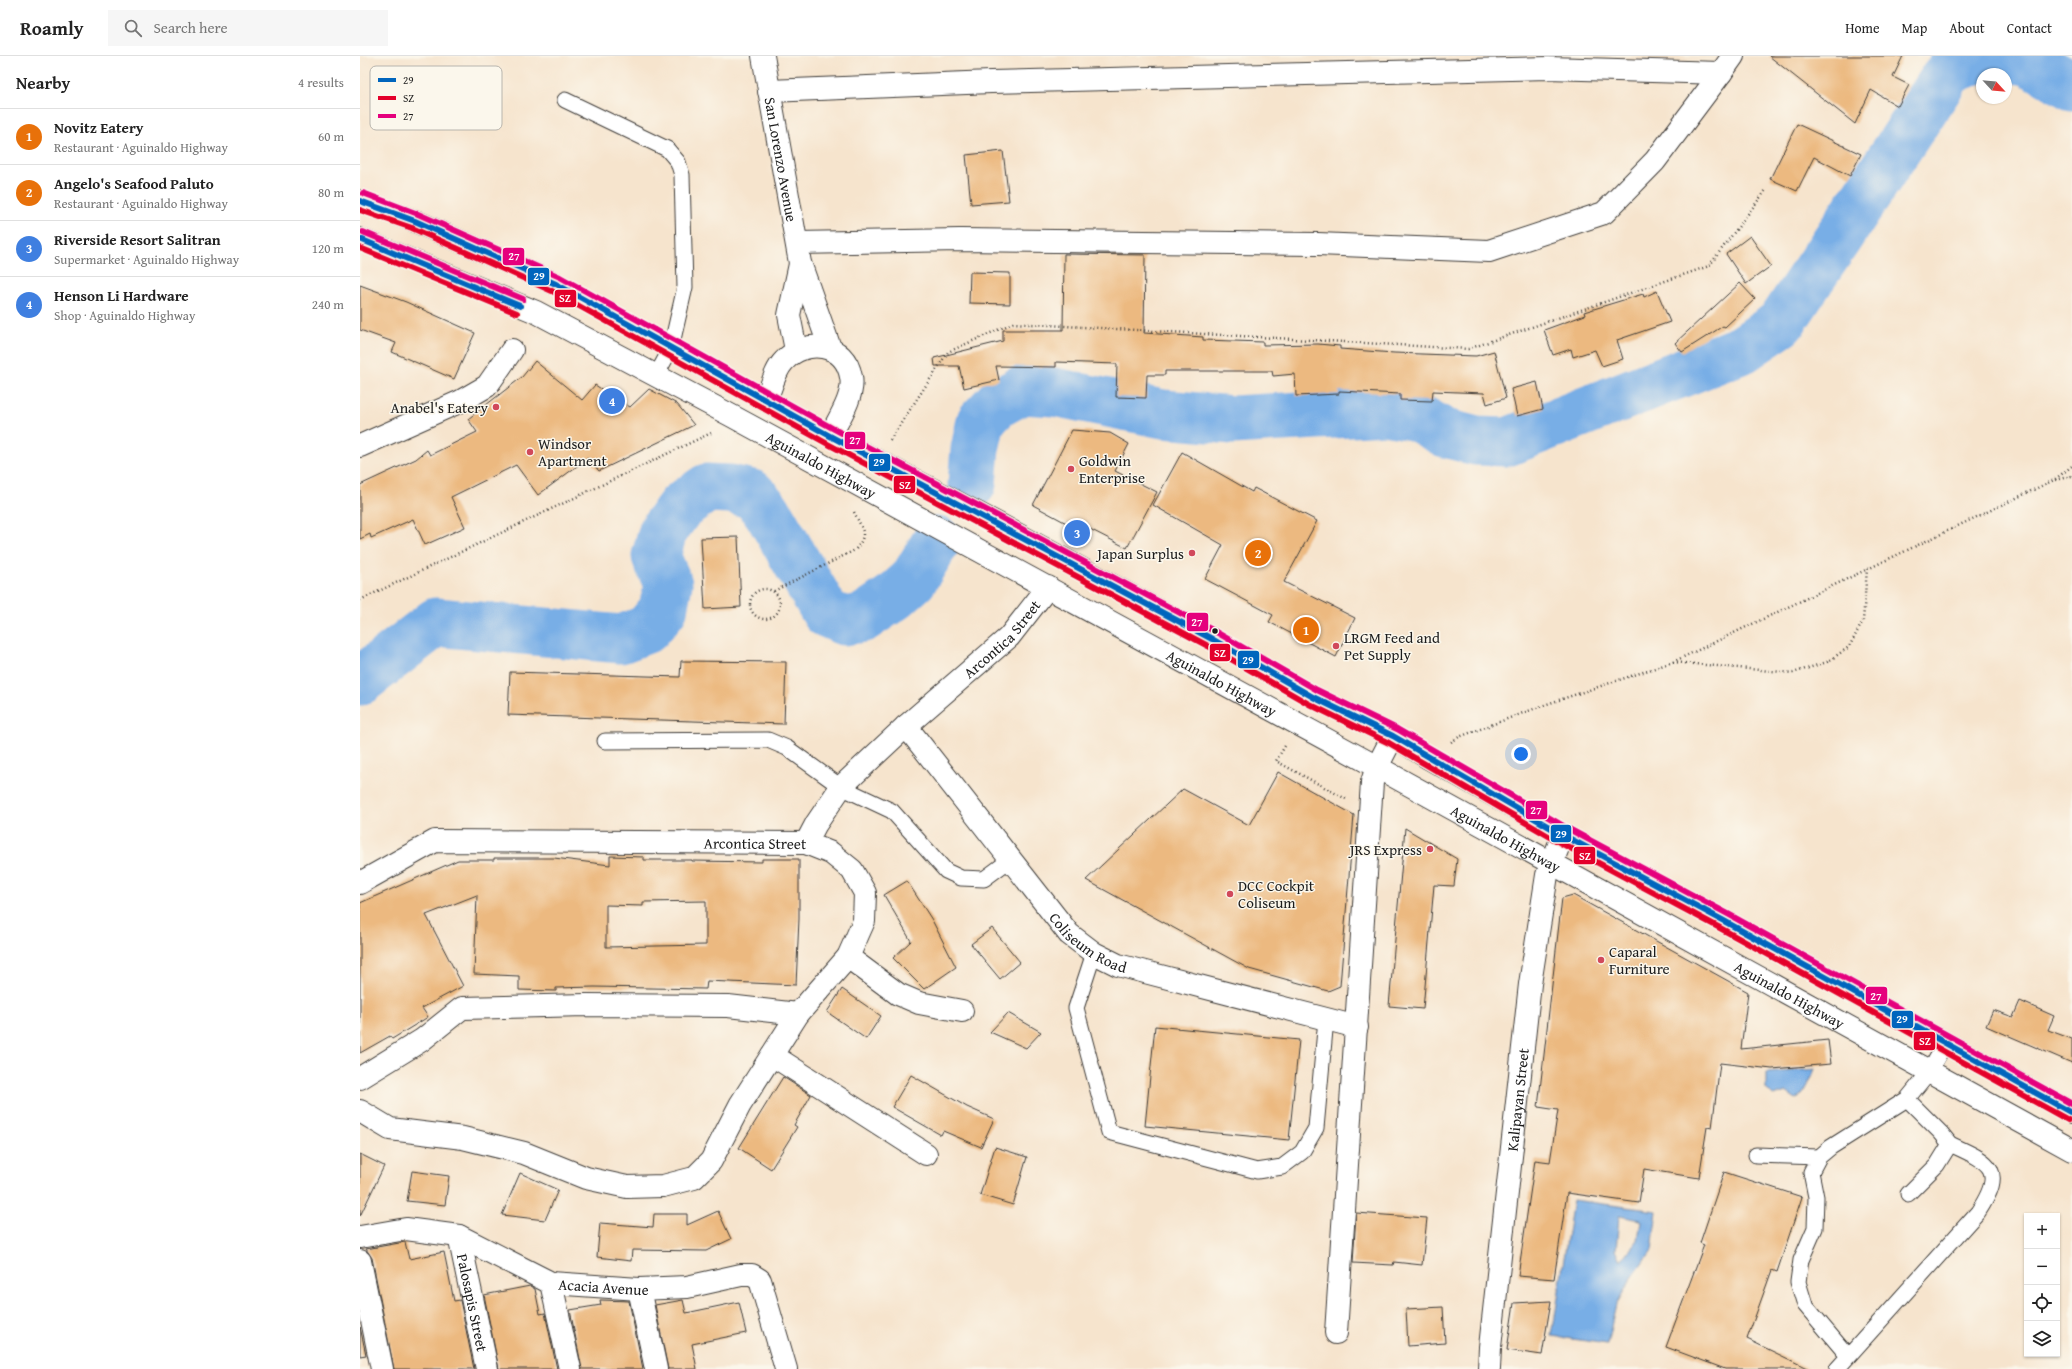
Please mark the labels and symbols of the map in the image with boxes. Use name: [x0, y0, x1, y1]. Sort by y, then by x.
legend: [370, 66, 502, 130]
north arrow: [1976, 68, 2012, 104]
text: 29: [403, 72, 414, 88]
text: SZ: [403, 90, 414, 106]
street label: San Lorenzo Avenue: [760, 95, 803, 223]
text: 27: [403, 108, 414, 124]
line badge: 27: [502, 247, 525, 266]
text: 27: [508, 248, 520, 264]
line badge: 29: [527, 267, 550, 286]
text: 29: [533, 268, 545, 284]
line badge: SZ: [554, 289, 577, 308]
text: SZ: [559, 290, 571, 306]
pin: 4: [599, 386, 625, 416]
place label: Anabel's Eatery: [391, 397, 489, 418]
marker: Anabel's Eatery: [491, 402, 501, 412]
street label: Aguinaldo Highway: [762, 426, 881, 503]
line badge: 27: [844, 431, 866, 450]
text: 27: [849, 432, 861, 448]
place label: Windsor Apartment: [538, 433, 607, 471]
marker: Windsor Apartment: [525, 447, 535, 457]
place label: Goldwin Enterprise: [1079, 450, 1145, 488]
line badge: 29: [868, 453, 891, 472]
text: 29: [873, 454, 885, 470]
marker: Goldwin Enterprise: [1066, 464, 1076, 474]
line badge: SZ: [893, 475, 916, 494]
text: SZ: [899, 477, 911, 493]
pin: 3: [1064, 518, 1090, 548]
pin: 2: [1245, 538, 1271, 568]
place label: Japan Surplus: [1095, 543, 1184, 564]
marker: Japan Surplus: [1187, 548, 1197, 558]
street label: Arcontica Street: [959, 595, 1045, 683]
line badge: 27: [1186, 612, 1209, 632]
text: 27: [1191, 614, 1203, 630]
pin: 1: [1293, 615, 1319, 645]
unlabelled marker: [1210, 626, 1220, 636]
place label: LRGM Feed and Pet Supply: [1344, 627, 1440, 665]
marker: LRGM Feed and Pet Supply: [1331, 641, 1341, 651]
line badge: SZ: [1209, 643, 1231, 662]
street label: Aguinaldo Highway: [1163, 644, 1281, 721]
text: SZ: [1214, 645, 1226, 661]
line badge: 29: [1237, 650, 1260, 669]
text: 29: [1242, 652, 1254, 668]
your location: [1511, 744, 1531, 764]
street label: Aguinaldo Highway: [1447, 799, 1565, 877]
line badge: 27: [1525, 800, 1548, 820]
text: 27: [1530, 802, 1542, 818]
line badge: 29: [1550, 824, 1572, 843]
text: 29: [1555, 826, 1567, 842]
street label: Arcontica Street: [704, 832, 807, 854]
place label: JRS Express: [1348, 839, 1422, 860]
marker: JRS Express: [1425, 844, 1435, 854]
line badge: SZ: [1573, 846, 1596, 865]
text: SZ: [1579, 848, 1591, 864]
place label: DCC Cockpit Coliseum: [1238, 875, 1315, 913]
marker: DCC Cockpit Coliseum: [1225, 889, 1235, 899]
street label: Coliseum Road: [1045, 907, 1129, 977]
place label: Caparal Furniture: [1609, 941, 1670, 979]
marker: Caparal Furniture: [1596, 955, 1606, 965]
street label: Aguinaldo Highway: [1731, 956, 1849, 1034]
line badge: 27: [1865, 986, 1888, 1005]
text: 27: [1870, 988, 1882, 1004]
line badge: 29: [1891, 1010, 1914, 1029]
text: 29: [1896, 1011, 1908, 1027]
line badge: SZ: [1913, 1031, 1936, 1051]
text: SZ: [1919, 1033, 1931, 1049]
street label: Kalipayan Street: [1501, 1046, 1533, 1152]
street label: Palosapis Street: [452, 1252, 494, 1354]
street label: Acacia Avenue: [558, 1273, 649, 1300]

